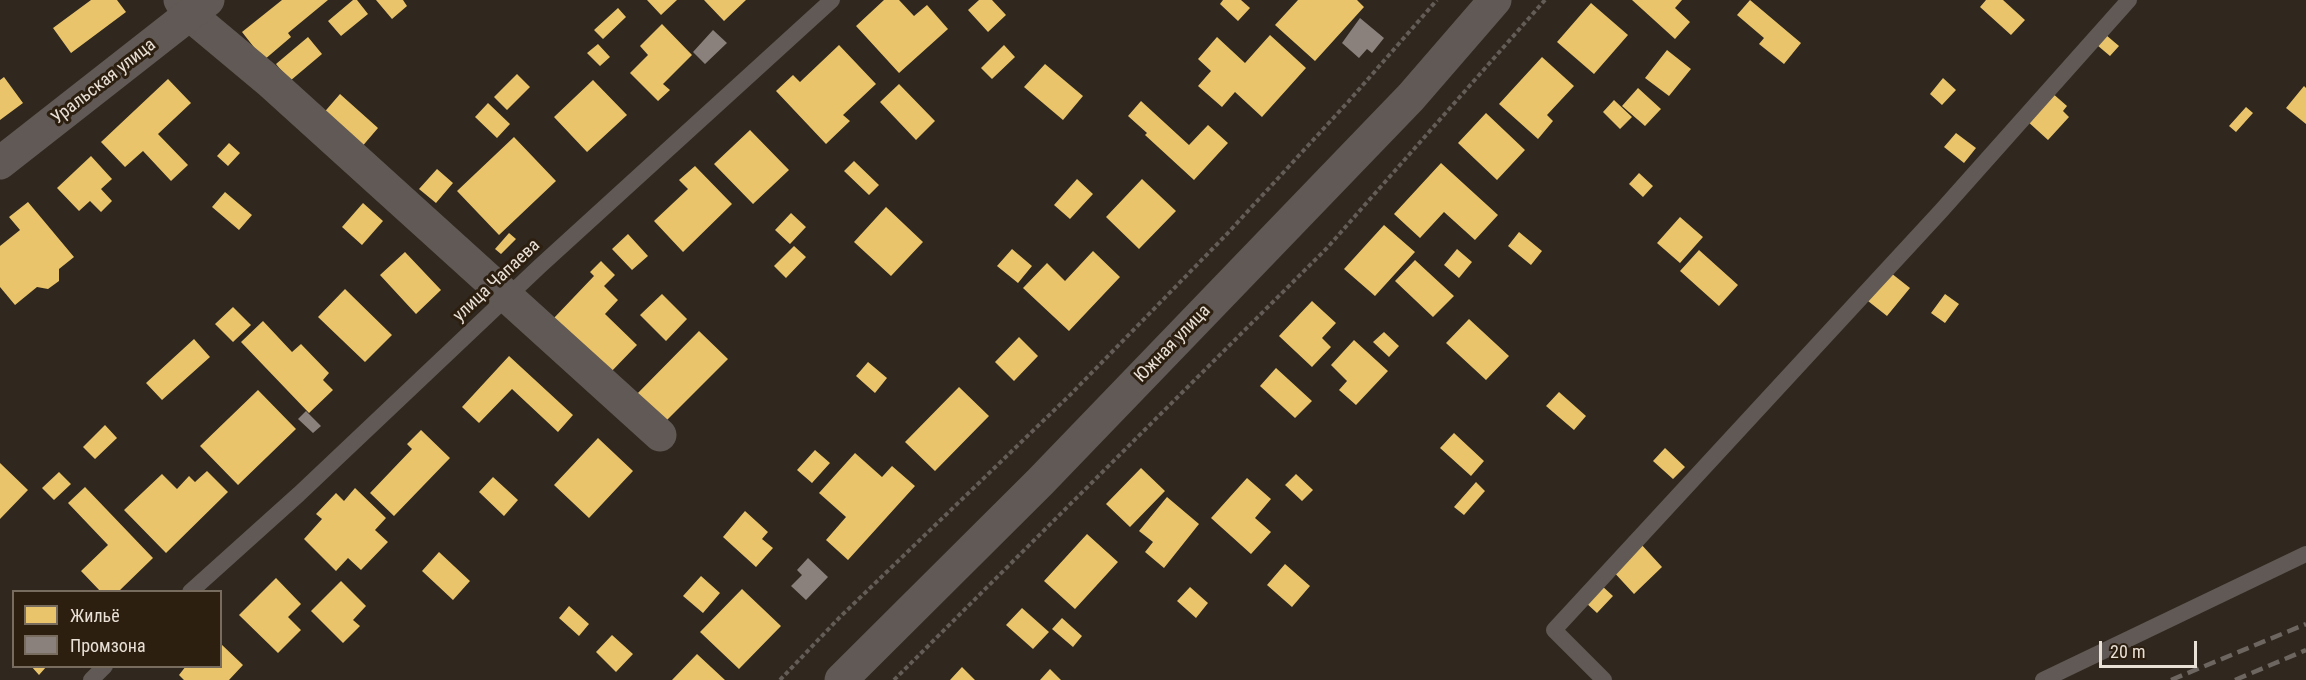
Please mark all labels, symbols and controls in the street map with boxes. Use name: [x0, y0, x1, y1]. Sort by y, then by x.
street label: Уральская улица: [48, 35, 160, 129]
street label: улица Чапаева: [449, 235, 545, 327]
street label: Южная улица: [1131, 301, 1215, 387]
legend: [12, 590, 222, 668]
text: Жильё: [70, 605, 120, 626]
scale bar: [2102, 629, 2200, 667]
text: Промзона: [70, 635, 146, 656]
text: 20 m: [2110, 641, 2145, 662]

